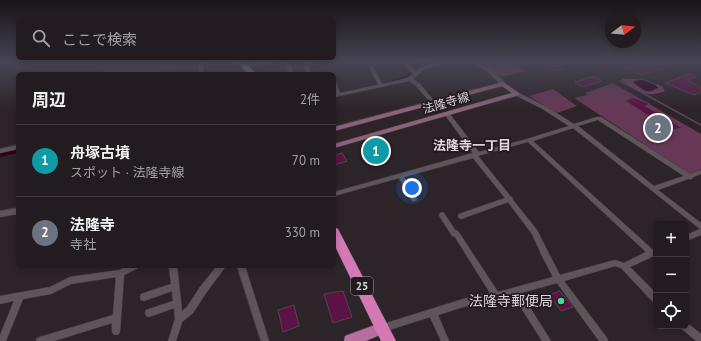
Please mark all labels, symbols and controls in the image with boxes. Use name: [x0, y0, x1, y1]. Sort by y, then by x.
north arrow: [605, 12, 641, 48]
search box: [16, 16, 336, 60]
icon: search: [30, 27, 52, 49]
text: ここで検索: [62, 30, 137, 49]
text: 周辺: [32, 89, 66, 111]
street label: 法隆寺線: [421, 89, 471, 116]
text: 2件: [300, 91, 320, 108]
pin: 2: [645, 113, 671, 143]
pin: 1: [363, 136, 389, 166]
district label: 法隆寺一丁目: [433, 137, 511, 154]
text: 舟塚古墳: [70, 143, 130, 162]
text: 1: [41, 152, 49, 169]
text: 70 m: [292, 152, 320, 169]
text: スポット · 法隆寺線: [70, 164, 184, 181]
your location: [402, 178, 422, 198]
text: 法隆寺: [70, 215, 115, 234]
map controls: [653, 221, 689, 329]
button: +: [653, 221, 689, 257]
text: 2: [41, 224, 49, 241]
text: 330 m: [285, 224, 320, 241]
text: 寺社: [70, 236, 96, 253]
button: −: [653, 257, 689, 293]
road number: 25: [351, 277, 373, 295]
place label: 法隆寺郵便局: [469, 292, 553, 310]
button: locate: [653, 293, 689, 329]
marker: 法隆寺郵便局: [556, 296, 566, 306]

